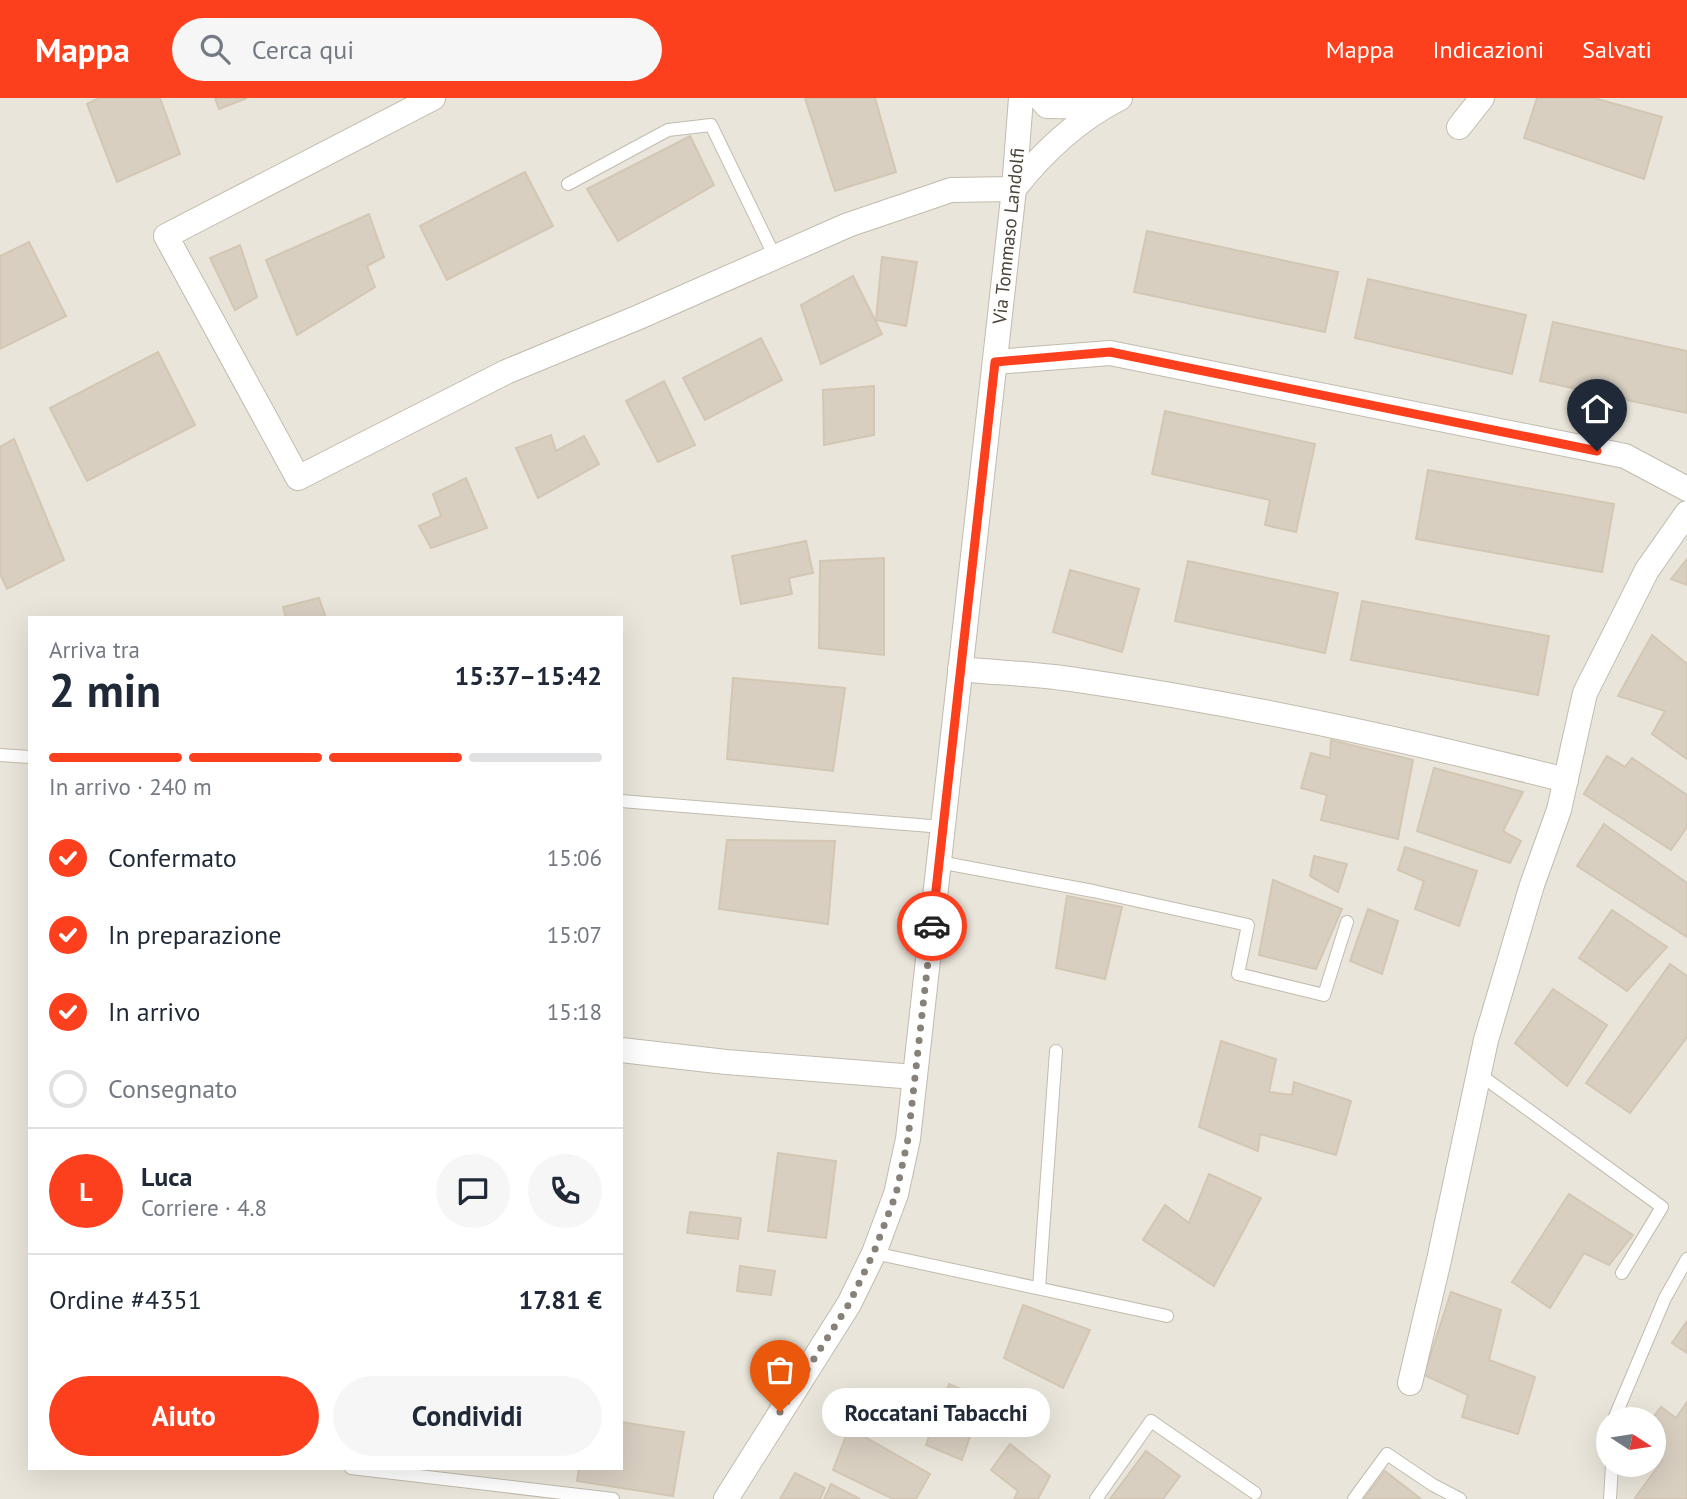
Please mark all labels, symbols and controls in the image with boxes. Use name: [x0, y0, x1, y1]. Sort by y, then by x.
search box: [172, 18, 662, 81]
text: Mappa: [35, 28, 130, 71]
icon: search: [196, 30, 234, 68]
text: Cerca qui: [252, 33, 354, 66]
text: Mappa: [1326, 34, 1395, 65]
text: Indicazioni: [1433, 34, 1544, 65]
text: Salvati: [1582, 34, 1652, 65]
street label: Via Tommaso Landolfi: [987, 147, 1029, 326]
pin: [1567, 379, 1627, 451]
icon: home: [1578, 390, 1616, 428]
text: Arriva tra: [49, 635, 140, 664]
text: 15:37–15:42: [455, 659, 602, 692]
text: 2 min: [49, 660, 161, 720]
text: In arrivo · 240 m: [49, 772, 212, 801]
icon: check: [49, 839, 87, 877]
text: Confermato: [108, 841, 237, 874]
text: 15:06: [547, 843, 602, 872]
courier: [897, 891, 967, 961]
icon: car: [913, 907, 951, 945]
icon: check: [49, 916, 87, 954]
text: In preparazione: [108, 918, 282, 951]
text: 15:07: [547, 920, 602, 949]
icon: check: [49, 993, 87, 1031]
text: In arrivo: [108, 995, 200, 1028]
text: 15:18: [547, 997, 602, 1026]
text: Consegnato: [108, 1072, 238, 1105]
button: chat: [436, 1154, 510, 1228]
button: phone: [528, 1154, 602, 1228]
text: Luca: [141, 1160, 193, 1193]
text: L: [79, 1175, 93, 1208]
text: Corriere · 4.8: [141, 1193, 267, 1222]
text: Ordine #4351: [49, 1283, 202, 1316]
text: 17.81 €: [518, 1283, 602, 1316]
pin: [750, 1340, 810, 1412]
icon: bag: [761, 1351, 799, 1389]
button: Aiuto: [49, 1376, 319, 1456]
button: Condividi: [333, 1376, 602, 1456]
callout: Roccatani Tabacchi: [822, 1388, 1050, 1436]
text: Roccatani Tabacchi: [844, 1398, 1028, 1427]
north arrow: [1596, 1407, 1666, 1477]
map controls: [1596, 1407, 1666, 1477]

